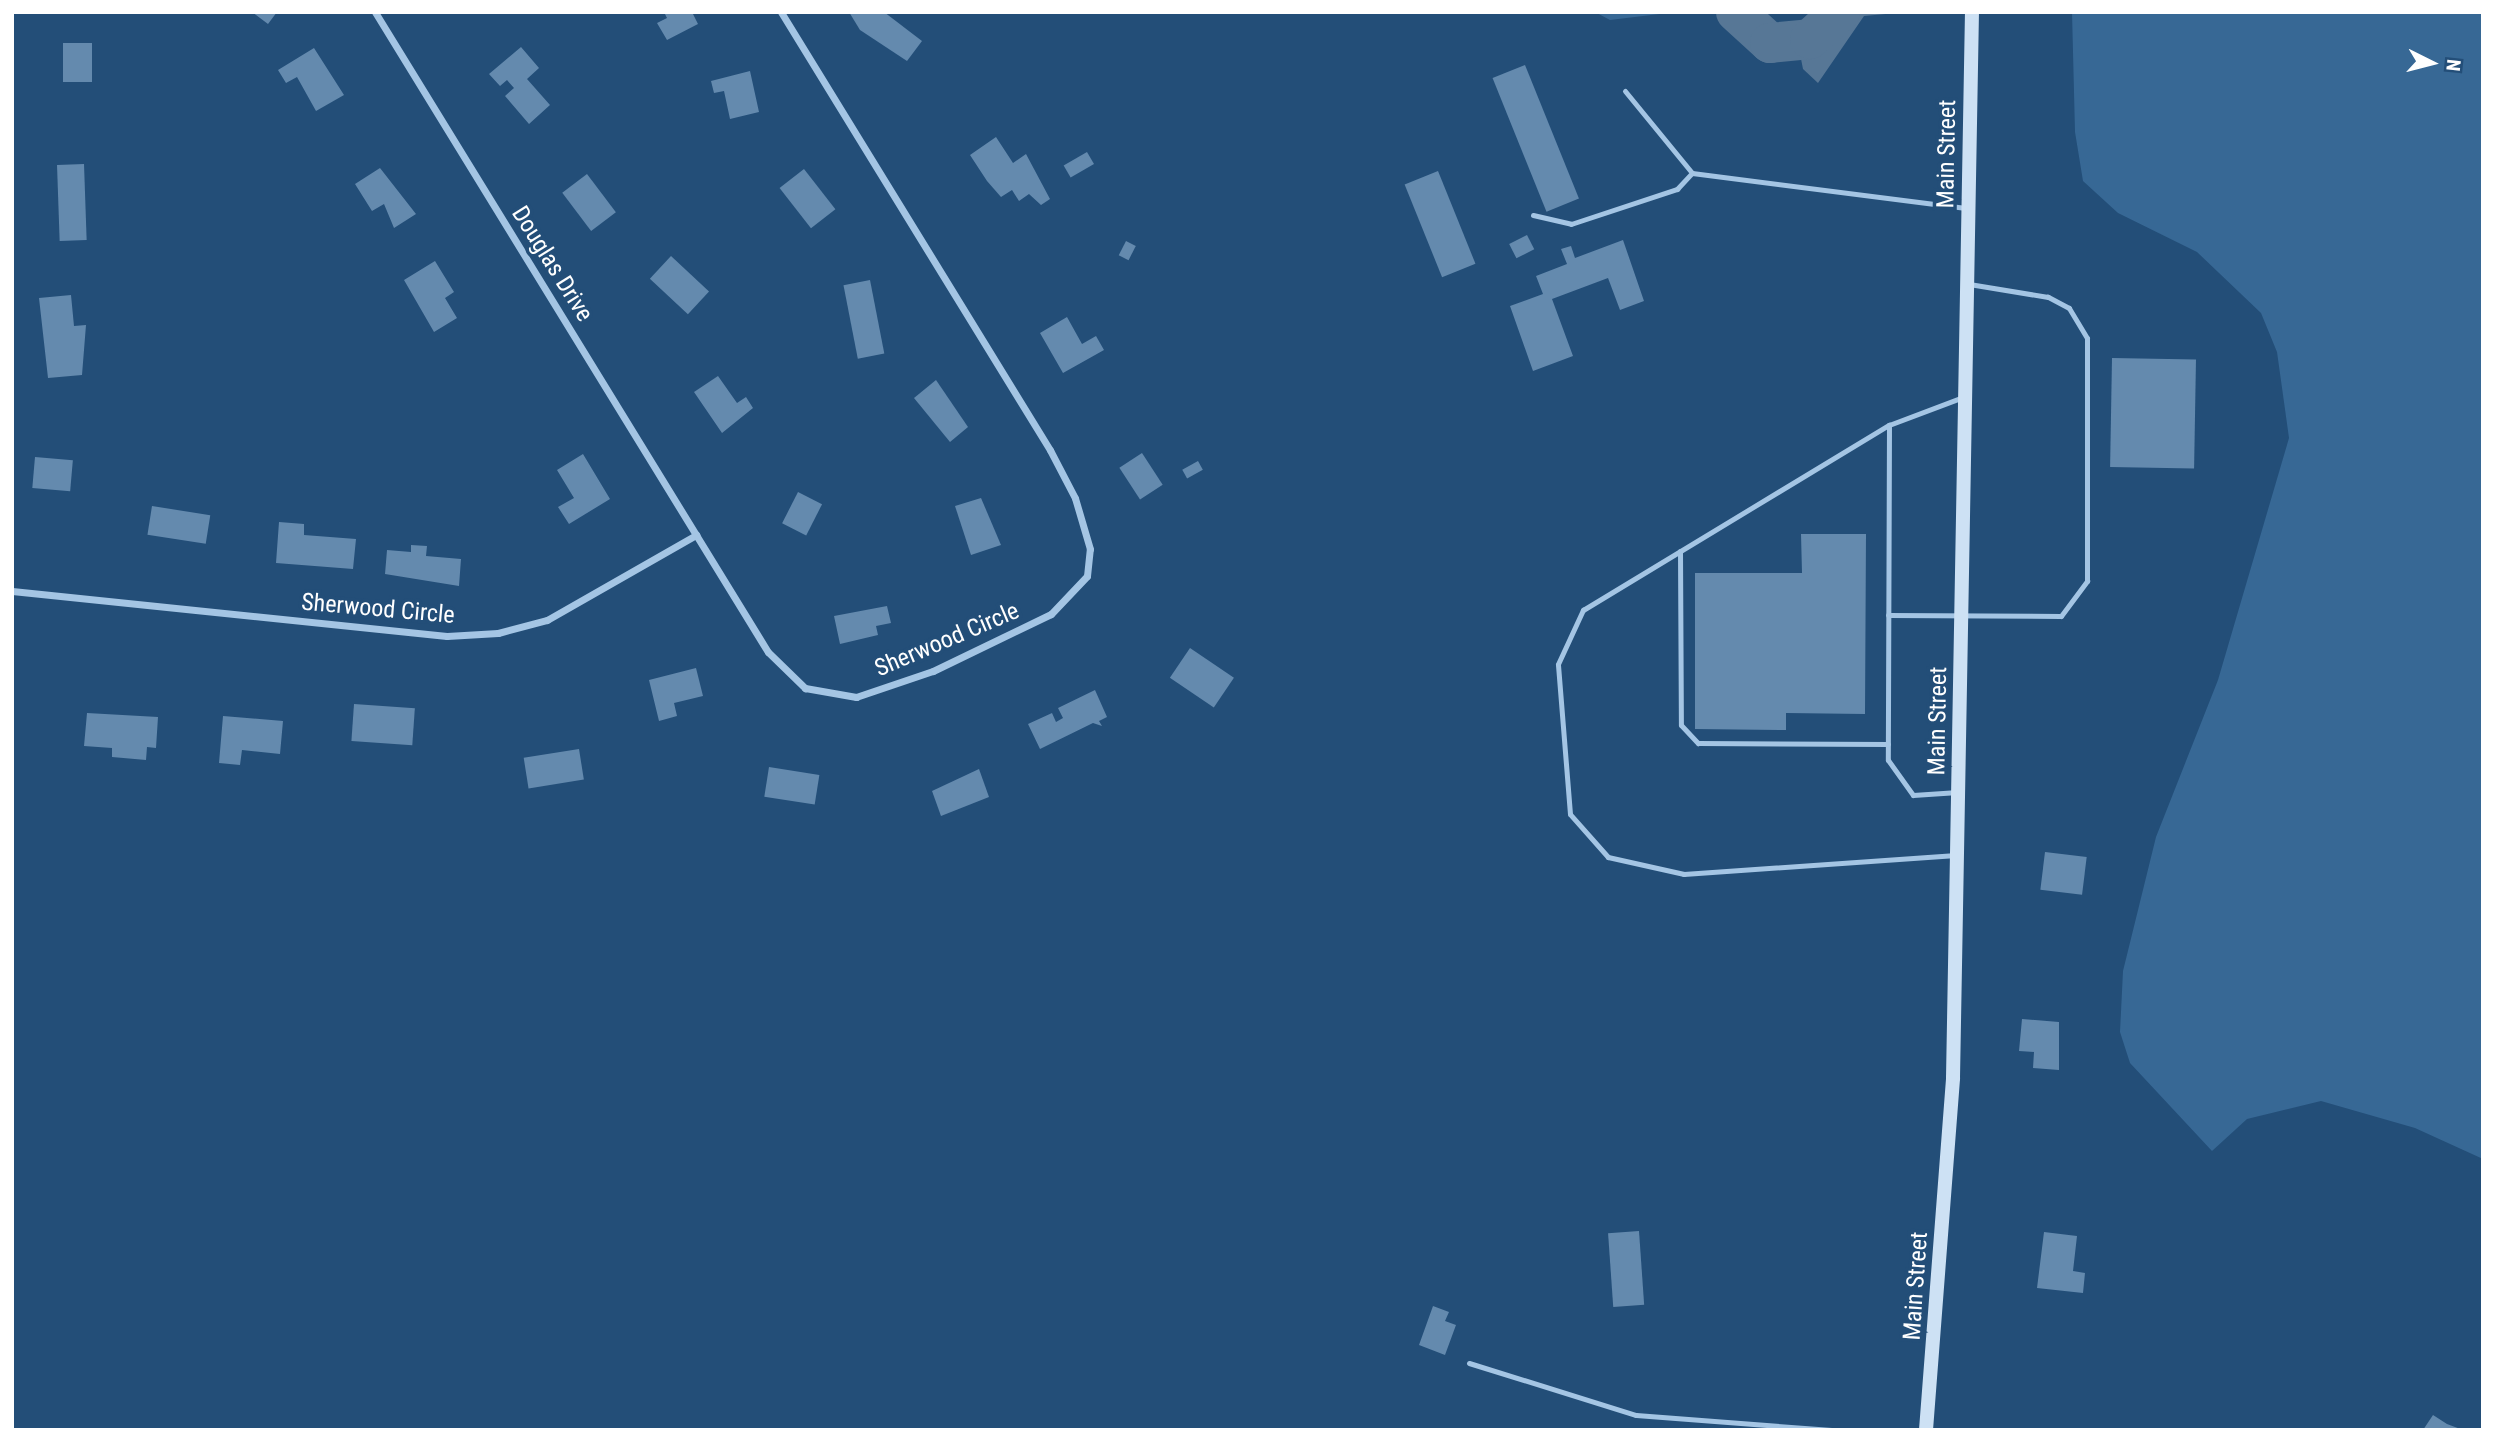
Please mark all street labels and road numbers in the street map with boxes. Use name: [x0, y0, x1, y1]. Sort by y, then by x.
street label: Main Street: [1932, 100, 1962, 208]
street label: Douglas Drive: [505, 201, 599, 327]
street label: Sherwood Circle: [300, 588, 456, 630]
street label: Sherwood Circle: [871, 597, 1023, 683]
street label: Main Street: [1923, 667, 1953, 775]
street label: Main Street: [1898, 1231, 1934, 1341]

